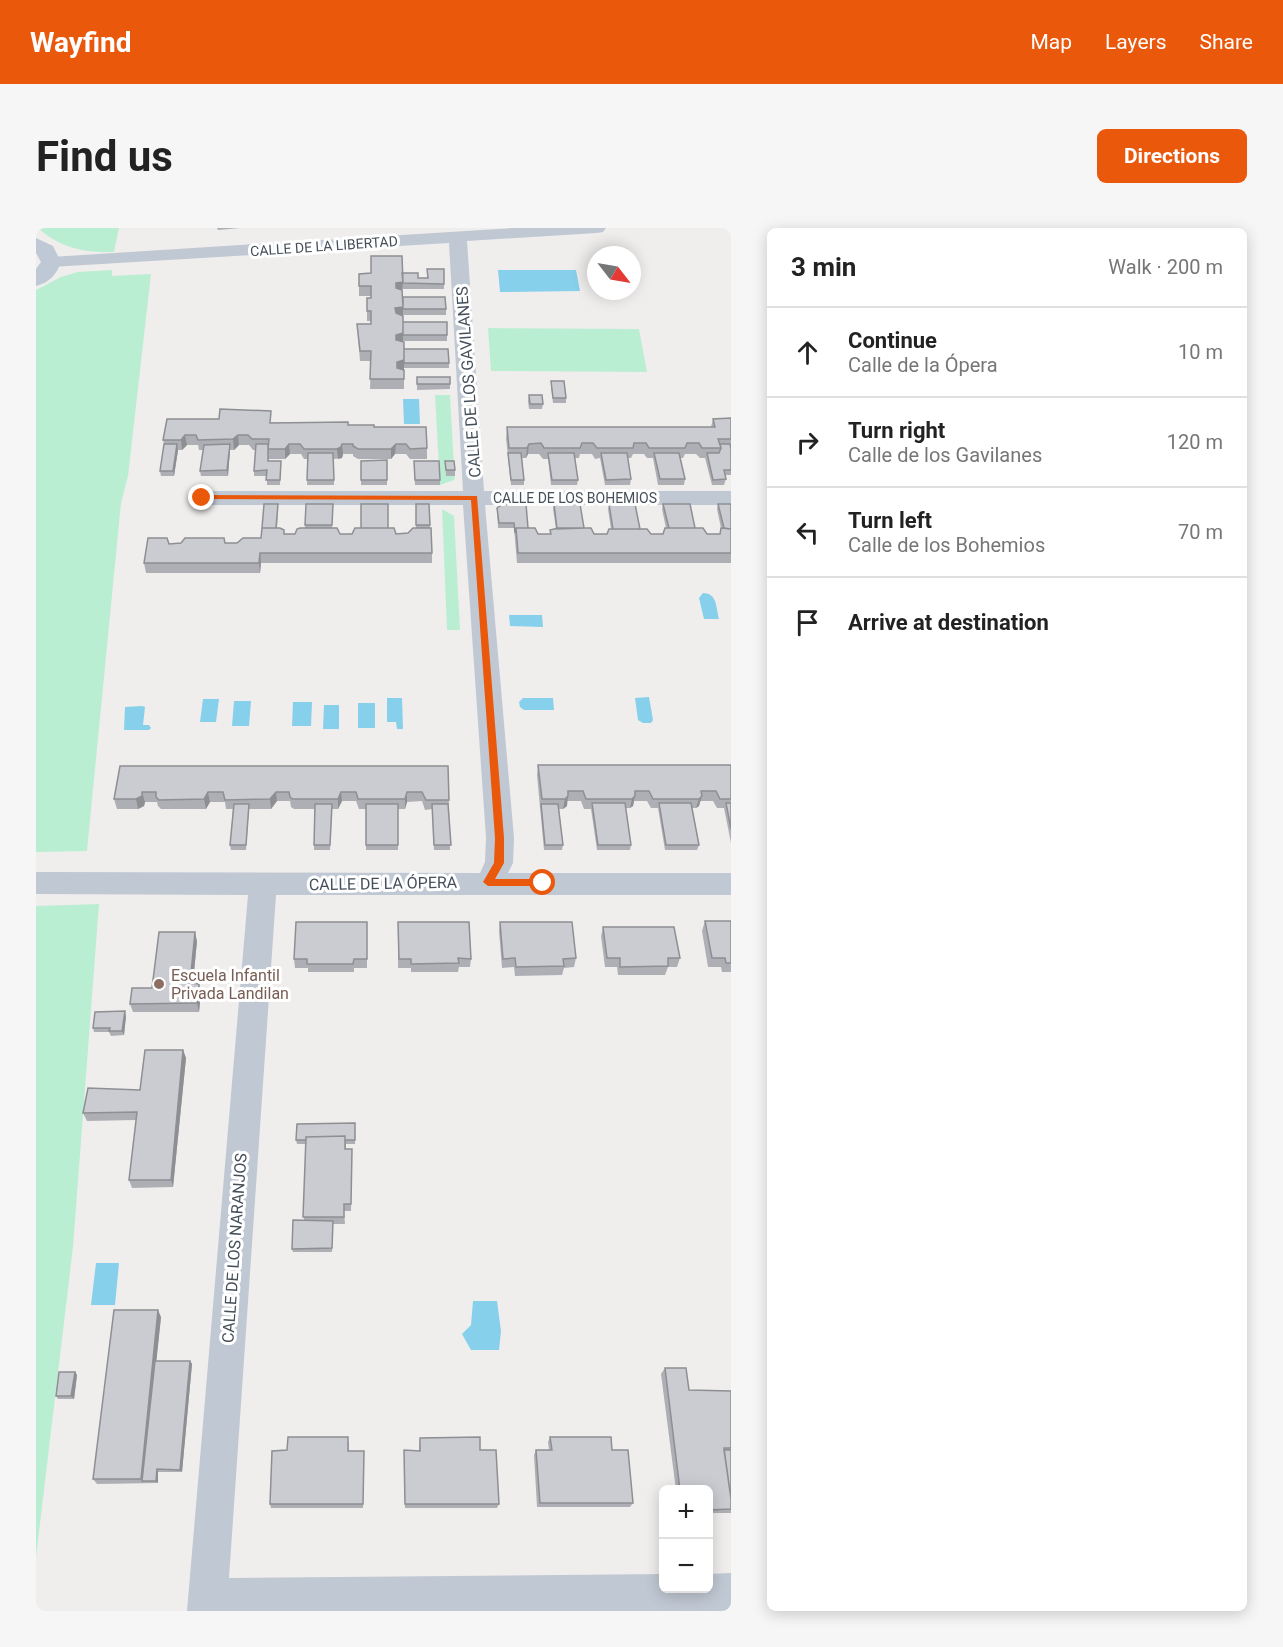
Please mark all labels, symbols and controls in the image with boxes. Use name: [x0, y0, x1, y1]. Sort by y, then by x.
text: Wayfind: [30, 26, 131, 59]
text: Map: [1030, 30, 1072, 54]
text: Layers: [1105, 30, 1166, 54]
text: Share: [1199, 30, 1253, 54]
button: Directions: [1097, 129, 1247, 183]
text: Find us: [36, 132, 173, 181]
street label: CALLE DE LA LIBERTAD: [250, 233, 398, 259]
north arrow: [587, 246, 641, 300]
text: 3 min: [791, 252, 856, 282]
text: Walk · 200 m: [1108, 255, 1223, 279]
street label: CALLE DE LOS GAVILANES: [452, 286, 485, 478]
text: Continue: [848, 328, 937, 353]
icon: ahead: [791, 336, 824, 369]
text: 10 m: [1178, 340, 1223, 364]
text: Calle de la Ópera: [848, 353, 998, 377]
text: Turn right: [848, 418, 945, 443]
icon: right: [791, 426, 824, 459]
text: 120 m: [1167, 430, 1223, 454]
text: Calle de los Gavilanes: [848, 443, 1042, 467]
route end: [188, 484, 214, 510]
street label: CALLE DE LOS BOHEMIOS: [493, 490, 657, 506]
text: Turn left: [848, 508, 932, 533]
icon: left: [791, 516, 824, 549]
text: 70 m: [1178, 520, 1223, 544]
text: Calle de los Bohemios: [848, 533, 1045, 557]
icon: arrive: [791, 606, 824, 639]
text: Arrive at destination: [848, 610, 1049, 635]
route start: [529, 869, 555, 895]
street label: CALLE DE LA ÓPERA: [309, 872, 458, 894]
place label: Escuela Infantil Privada Landilan: [171, 966, 289, 1003]
marker: Escuela Infantil Privada Landilan: [152, 977, 166, 991]
street label: CALLE DE LOS NARANJOS: [218, 1152, 251, 1344]
map controls: [659, 1485, 713, 1593]
button: +: [659, 1485, 713, 1539]
button: −: [659, 1539, 713, 1593]

